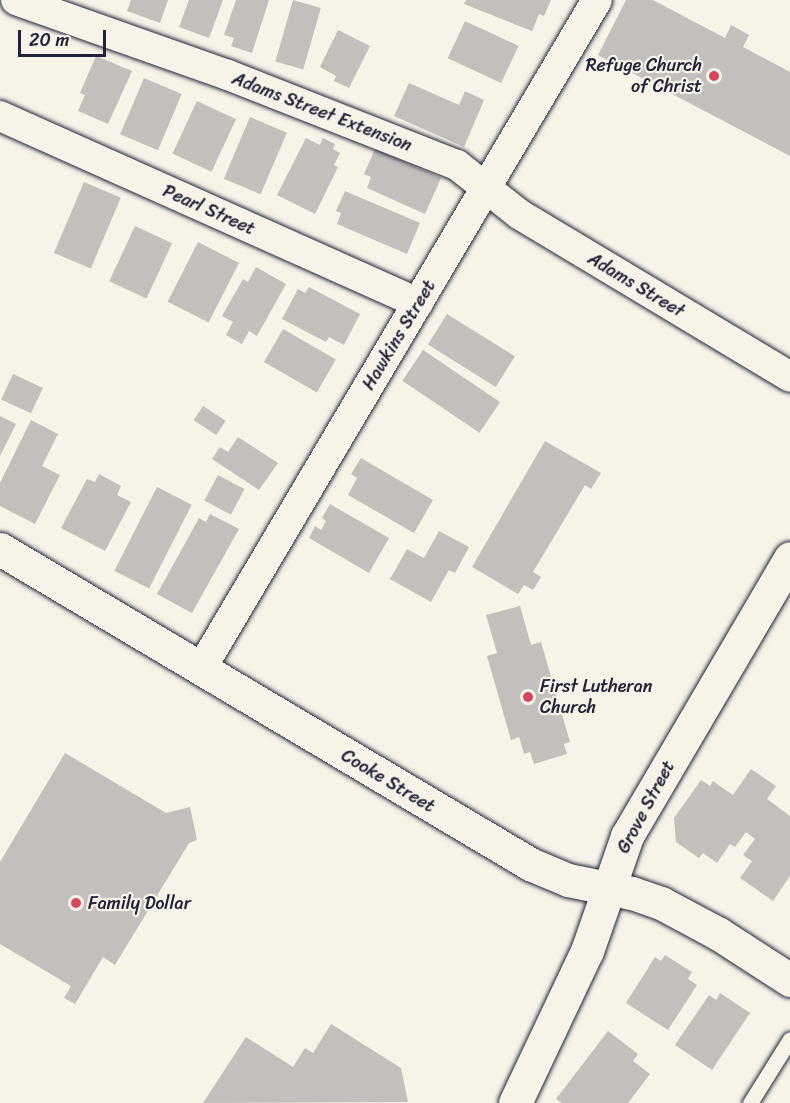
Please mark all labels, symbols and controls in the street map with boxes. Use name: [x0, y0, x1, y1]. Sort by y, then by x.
scale bar: [21, 18, 110, 56]
text: 20 m: [29, 24, 69, 56]
place label: Refuge Church of Christ: [586, 55, 702, 98]
street label: Adams Street Extension: [229, 68, 415, 156]
marker: Refuge Church of Christ: [707, 69, 721, 83]
street label: Pearl Street: [160, 180, 258, 240]
street label: Adams Street: [584, 248, 688, 322]
street label: Hawkins Street: [358, 276, 440, 394]
place label: First Lutheran Church: [540, 676, 653, 718]
marker: First Lutheran Church: [521, 690, 535, 704]
street label: Cooke Street: [338, 745, 438, 817]
street label: Grove Street: [612, 757, 680, 857]
place label: Family Dollar: [88, 892, 191, 914]
marker: Family Dollar: [69, 896, 83, 910]

